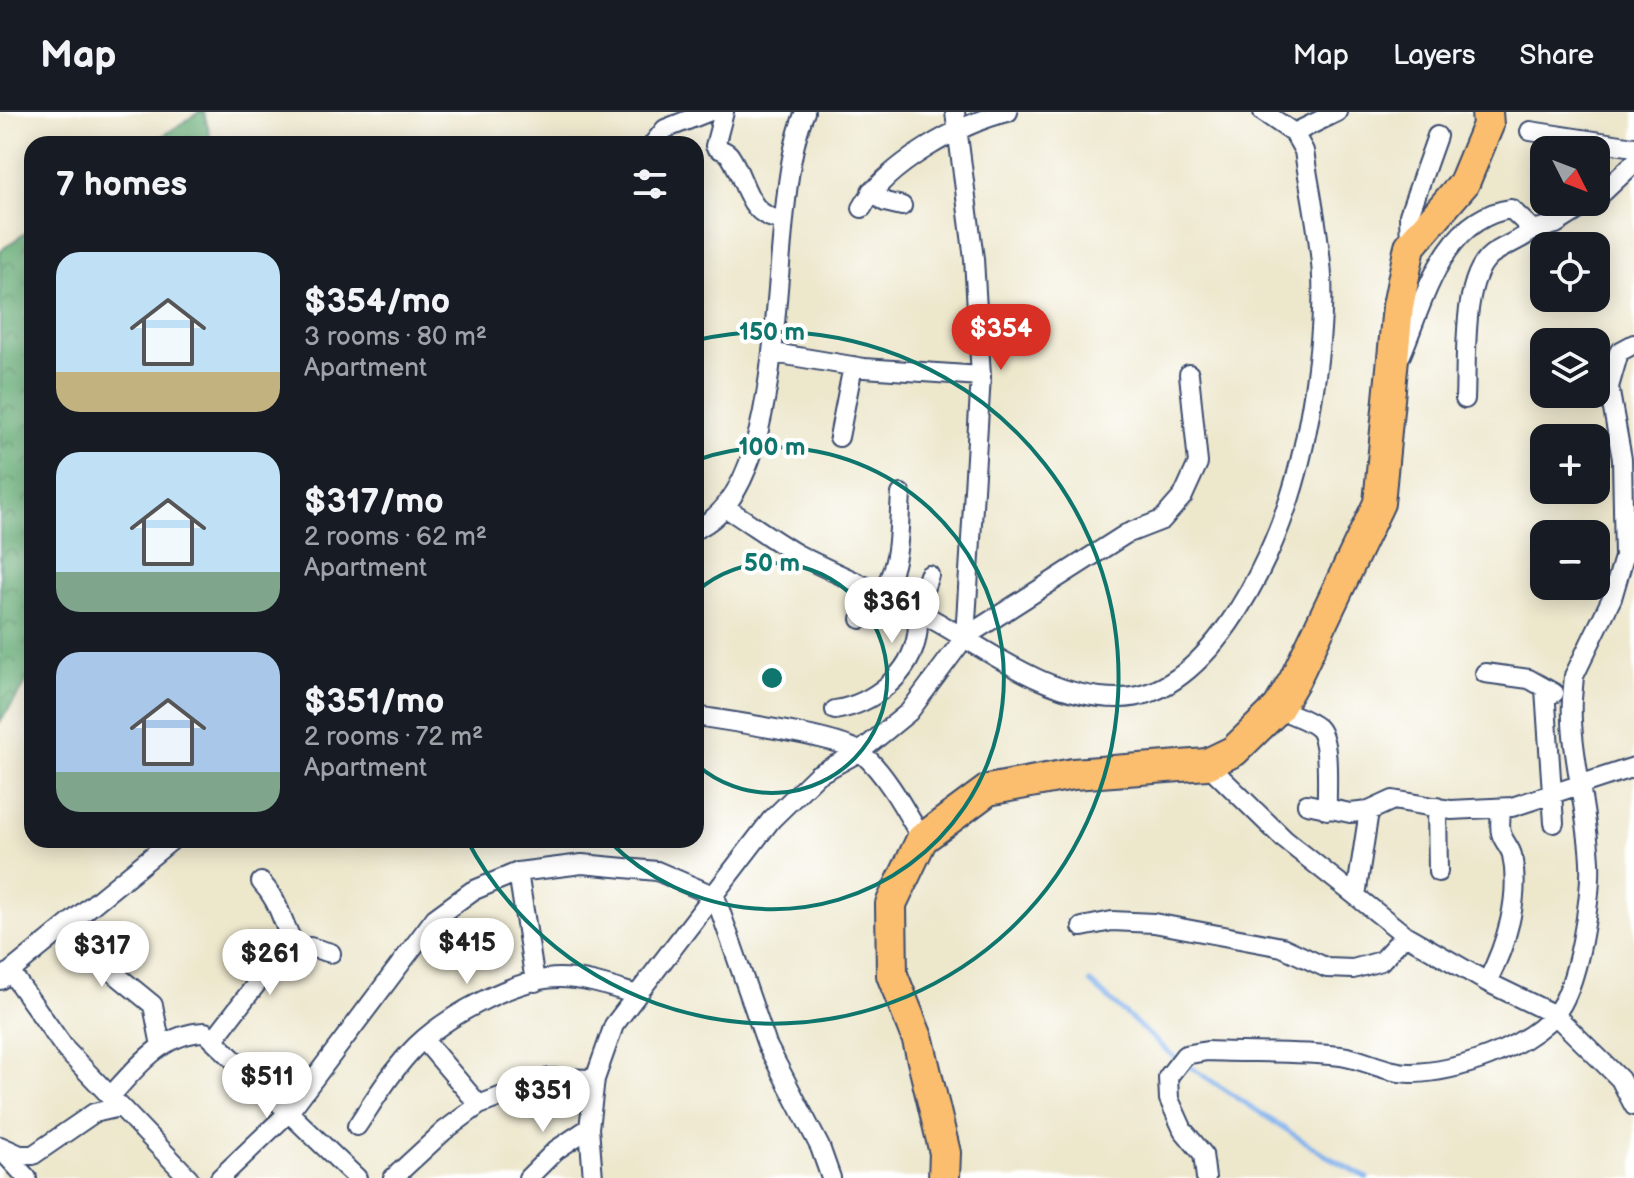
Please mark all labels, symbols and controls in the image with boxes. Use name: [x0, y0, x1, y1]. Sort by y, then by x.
text: Map: [40, 33, 116, 78]
text: Map: [1293, 39, 1349, 72]
text: Layers: [1393, 39, 1476, 72]
text: Share: [1520, 39, 1594, 72]
north arrow: [1530, 136, 1610, 216]
map controls: [1530, 136, 1610, 600]
icon: filters: [628, 162, 672, 206]
text: 7 homes: [56, 164, 187, 205]
button: locate: [1530, 232, 1610, 312]
text: $354/mo: [304, 281, 450, 322]
icon: home: [120, 284, 216, 380]
pin: $354: [954, 304, 1048, 372]
text: $354: [970, 314, 1032, 345]
text: 150 m: [739, 318, 805, 347]
text: 3 rooms · 80 m²: [304, 322, 487, 353]
button: layers: [1530, 328, 1610, 408]
text: Apartment: [304, 353, 427, 384]
button: +: [1530, 424, 1610, 504]
text: 100 m: [739, 433, 805, 462]
text: $317/mo: [304, 481, 444, 522]
icon: home: [120, 484, 216, 580]
button: −: [1530, 520, 1610, 600]
text: 2 rooms · 62 m²: [304, 522, 487, 553]
text: 50 m: [744, 549, 800, 578]
text: Apartment: [304, 553, 427, 584]
pin: $361: [845, 577, 939, 645]
text: $361: [862, 587, 922, 618]
centre of rings: [758, 664, 786, 692]
text: $351/mo: [304, 681, 445, 722]
icon: home: [120, 684, 216, 780]
text: 2 rooms · 72 m²: [304, 722, 483, 753]
text: Apartment: [304, 753, 427, 784]
pin: $415: [420, 918, 514, 986]
pin: $317: [55, 921, 149, 989]
text: $415: [438, 928, 496, 959]
pin: $261: [223, 929, 317, 997]
text: $317: [73, 931, 131, 962]
text: $261: [240, 939, 300, 970]
pin: $511: [220, 1052, 314, 1120]
text: $511: [240, 1062, 294, 1093]
pin: $351: [496, 1066, 590, 1134]
text: $351: [514, 1076, 572, 1107]

